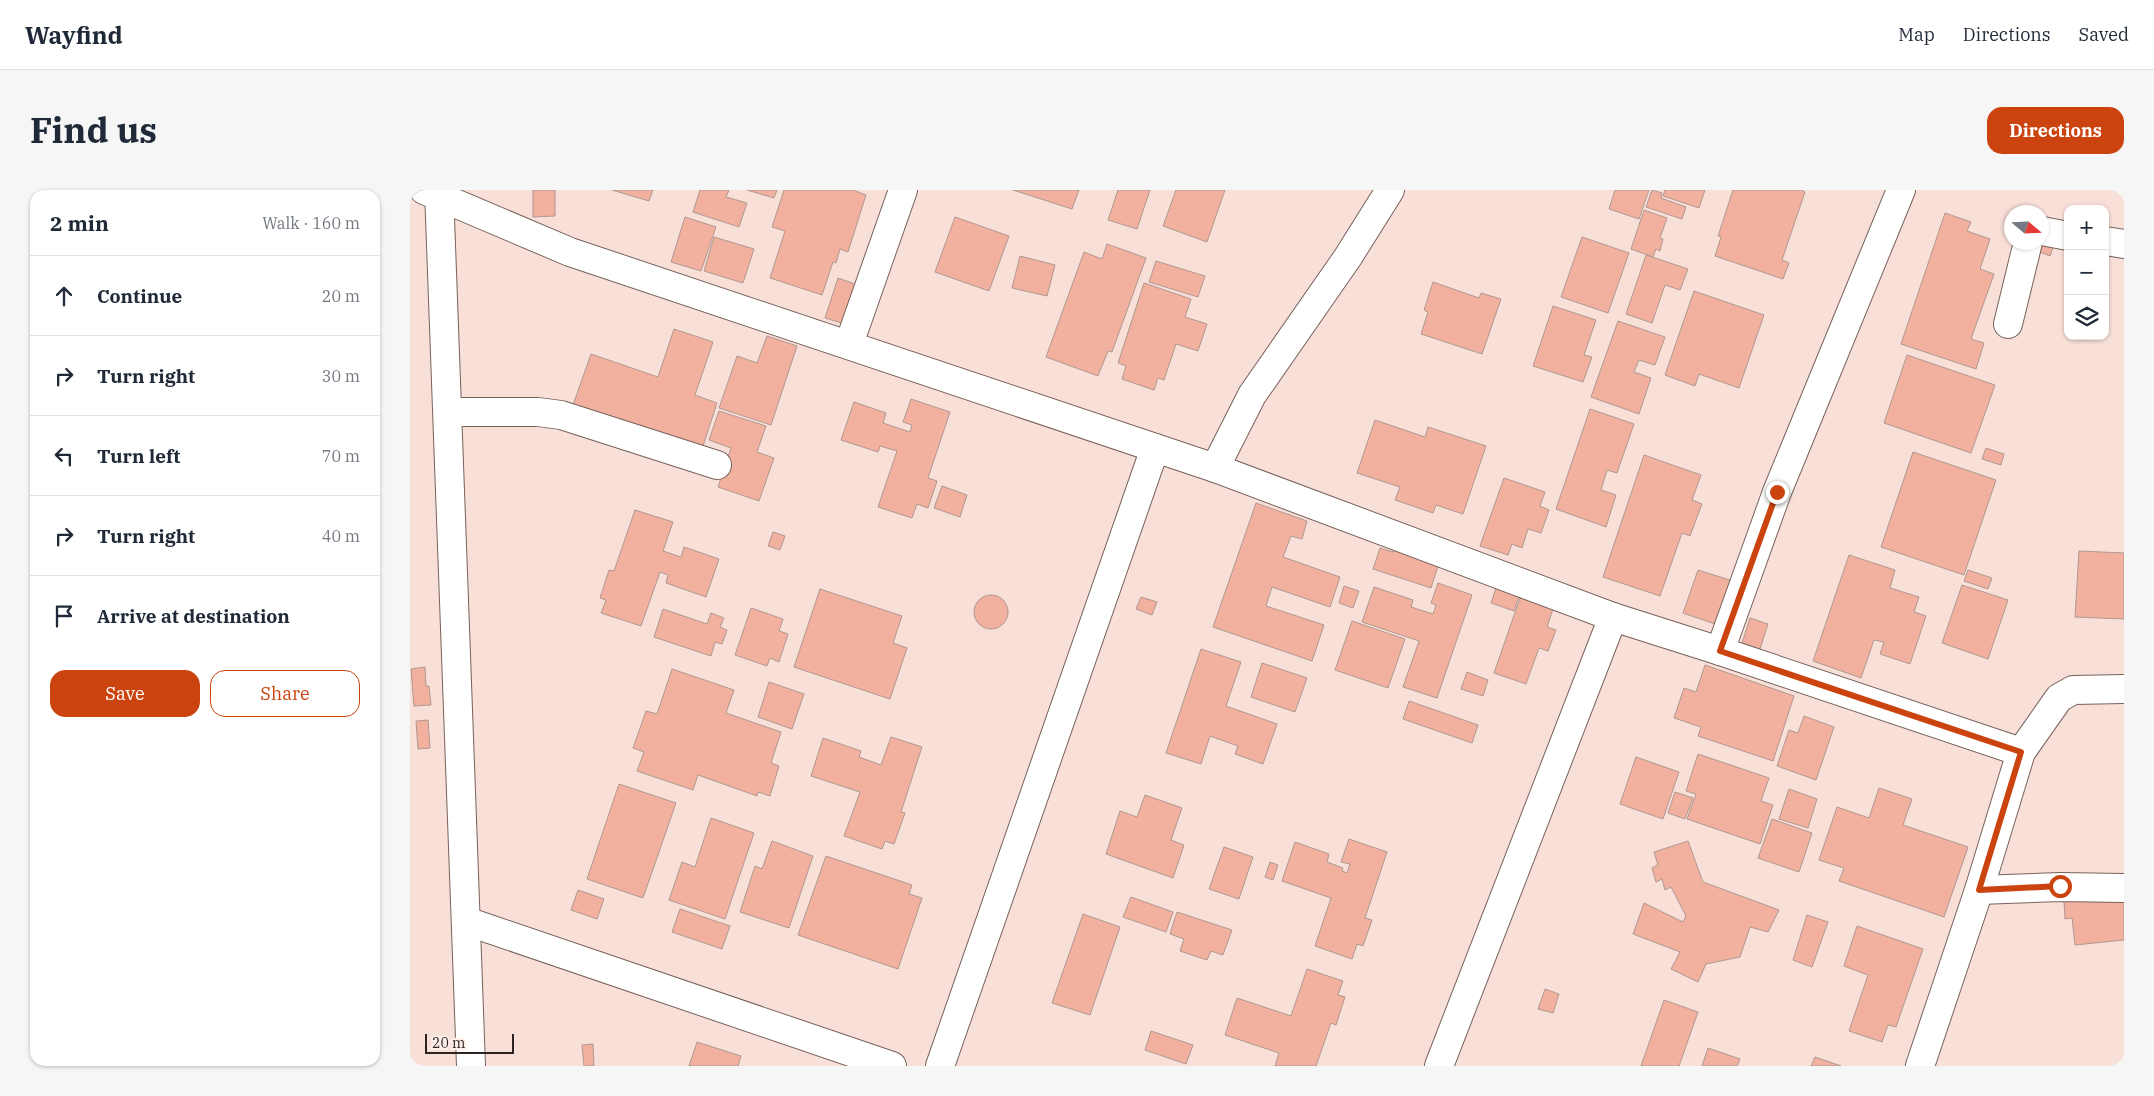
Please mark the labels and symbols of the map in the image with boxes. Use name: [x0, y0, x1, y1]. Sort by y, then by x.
north arrow: [2004, 205, 2049, 250]
route end: [1766, 481, 1789, 504]
route start: [2049, 875, 2072, 898]
scale bar: [425, 1031, 514, 1054]

